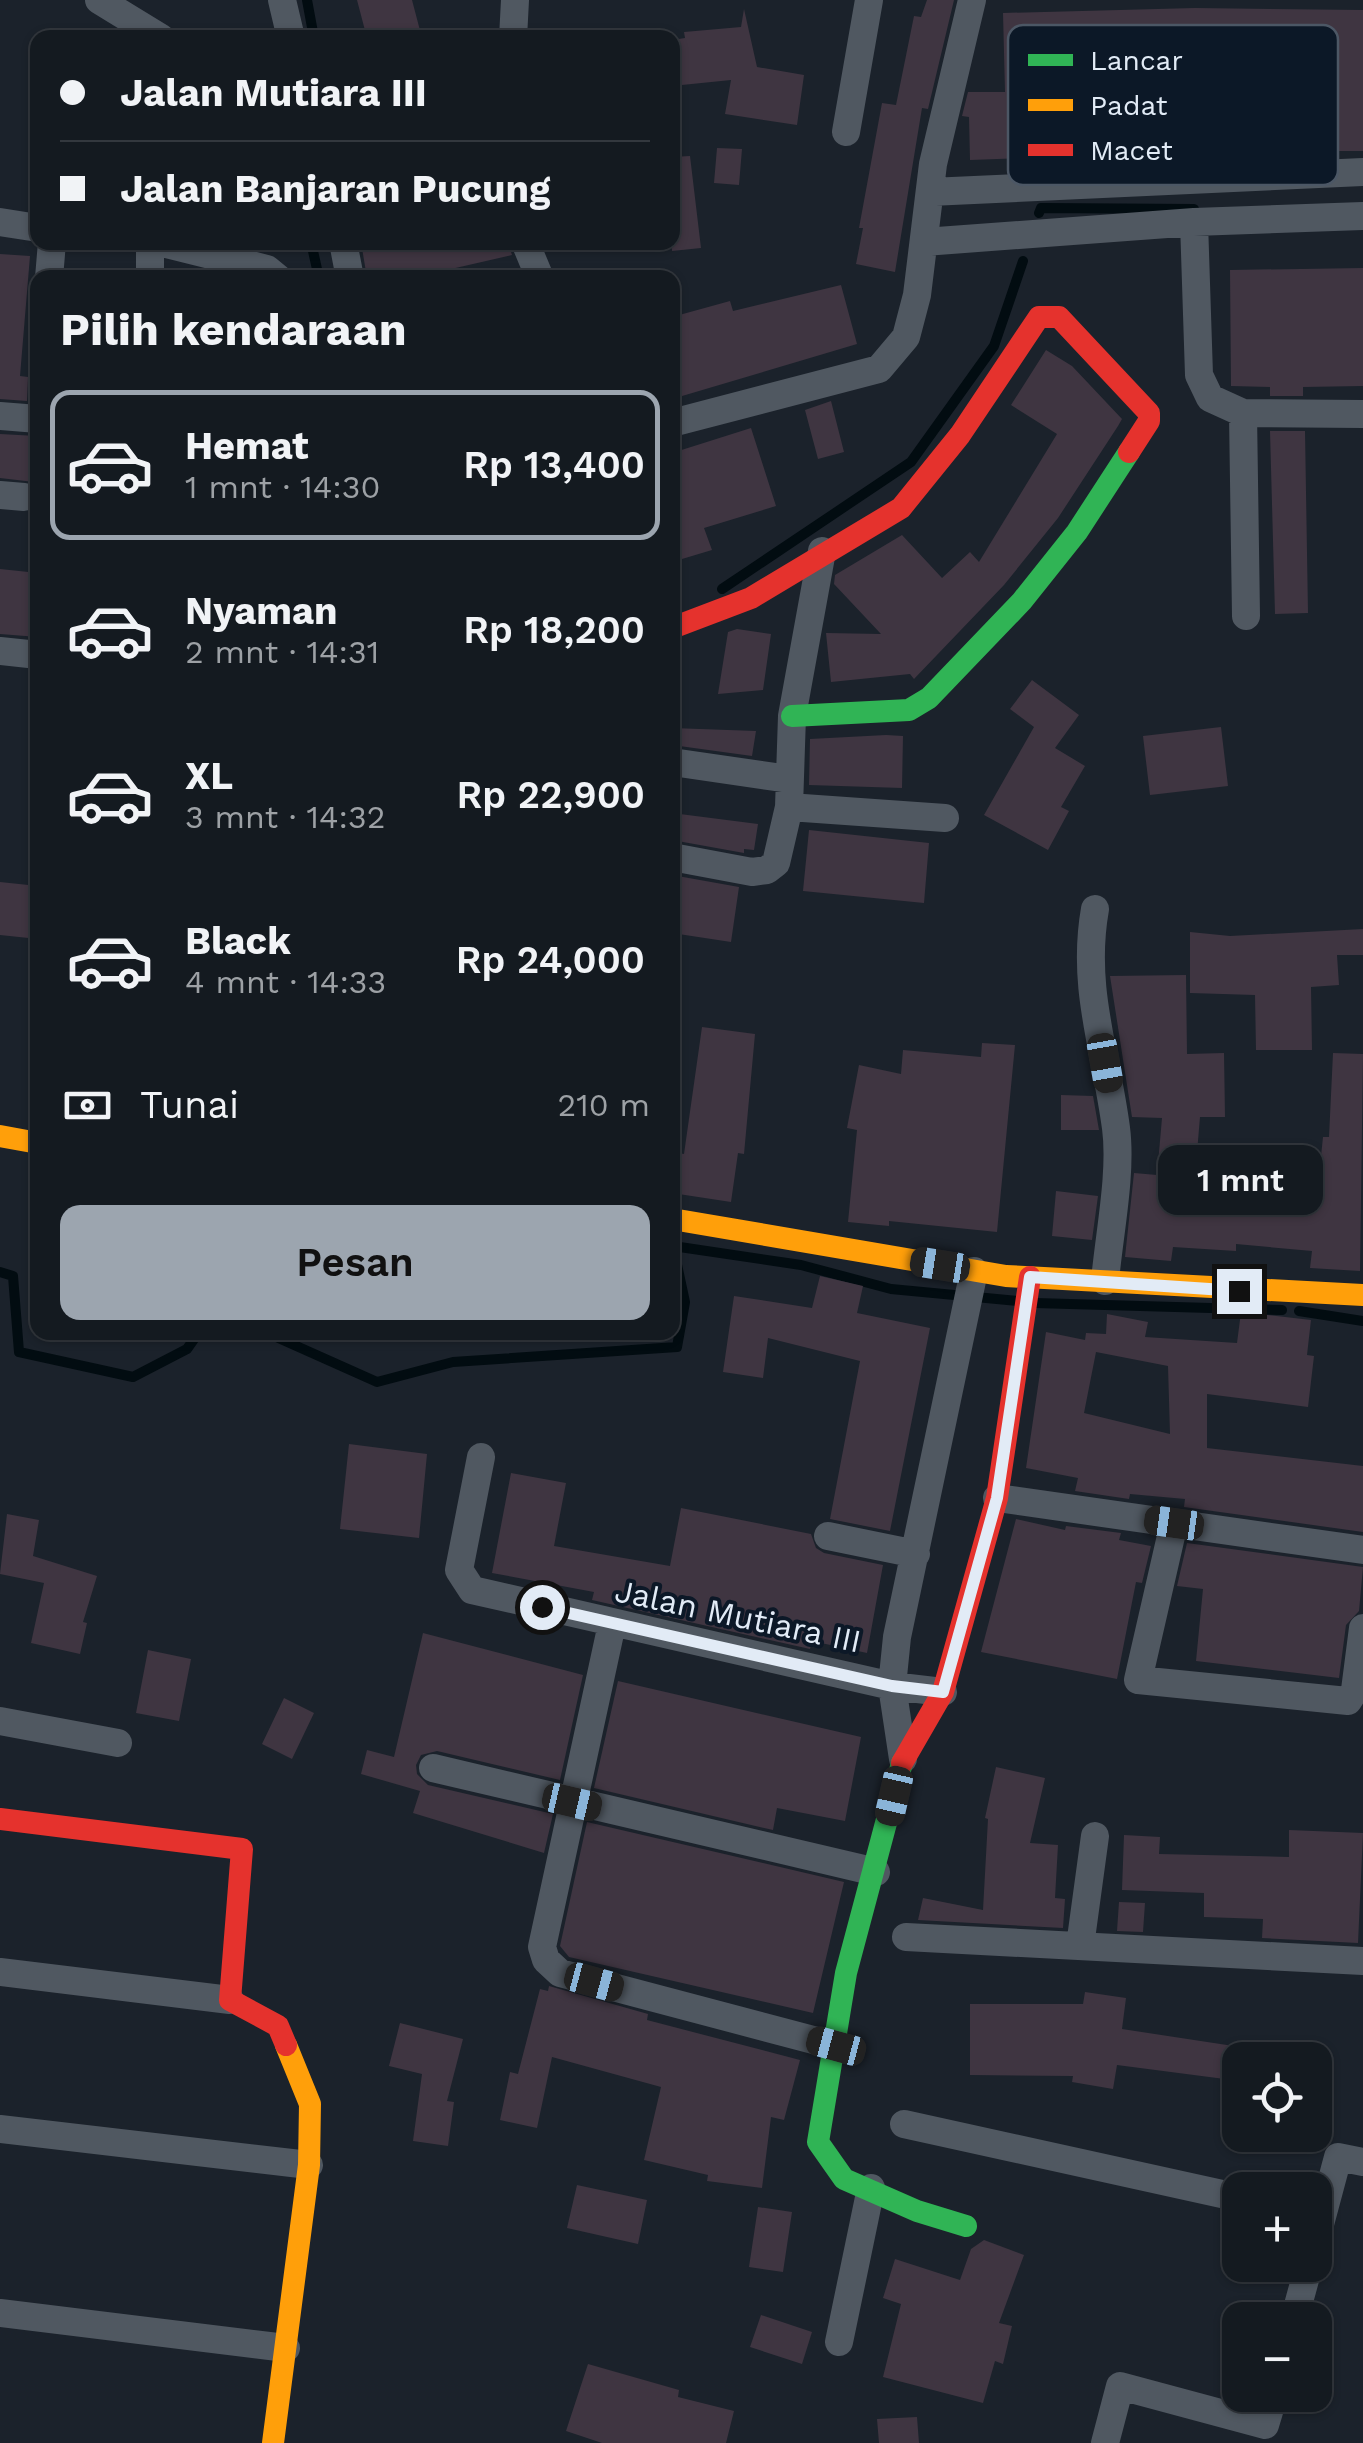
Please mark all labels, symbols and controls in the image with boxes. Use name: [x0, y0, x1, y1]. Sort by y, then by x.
legend: [1008, 25, 1338, 185]
text: Lancar: [1090, 44, 1183, 77]
text: Jalan Mutiara III: [120, 71, 427, 115]
text: Padat: [1090, 89, 1168, 122]
text: Macet: [1090, 134, 1173, 167]
text: Jalan Banjaran Pucung: [120, 167, 550, 211]
text: Pilih kendaraan: [60, 303, 407, 356]
icon: car: [65, 420, 155, 510]
text: Hemat: [185, 424, 309, 468]
text: Rp 13,400: [463, 443, 645, 487]
text: 1 mnt · 14:30: [185, 468, 380, 506]
icon: car: [65, 585, 155, 675]
text: Nyaman: [185, 589, 337, 633]
text: Rp 18,200: [463, 608, 645, 652]
text: 2 mnt · 14:31: [185, 633, 379, 671]
icon: car: [65, 750, 155, 840]
text: XL: [185, 754, 233, 798]
text: Rp 22,900: [456, 773, 645, 817]
text: 3 mnt · 14:32: [185, 798, 385, 836]
icon: car: [65, 915, 155, 1005]
text: Black: [185, 919, 291, 963]
text: Rp 24,000: [456, 938, 645, 982]
text: 4 mnt · 14:33: [185, 963, 386, 1001]
car: [1085, 1031, 1125, 1095]
icon: cash: [60, 1078, 115, 1133]
text: Tunai: [140, 1083, 239, 1127]
text: 210 m: [558, 1086, 650, 1124]
callout: 1 mnt: [1156, 1146, 1322, 1216]
text: 1 mnt: [1197, 1161, 1284, 1199]
button: Pesan: [60, 1205, 650, 1320]
car: [908, 1245, 972, 1285]
route end: [1217, 1269, 1262, 1314]
car: [1142, 1504, 1206, 1542]
street label: Jalan Mutiara III: [612, 1571, 864, 1661]
route start: [520, 1585, 565, 1630]
car: [873, 1763, 915, 1829]
car: [539, 1781, 605, 1823]
car: [561, 1960, 627, 2004]
car: [803, 2024, 869, 2068]
map controls: [1222, 2042, 1332, 2412]
button: locate: [1222, 2042, 1332, 2152]
button: +: [1222, 2172, 1332, 2282]
button: −: [1222, 2302, 1332, 2412]

